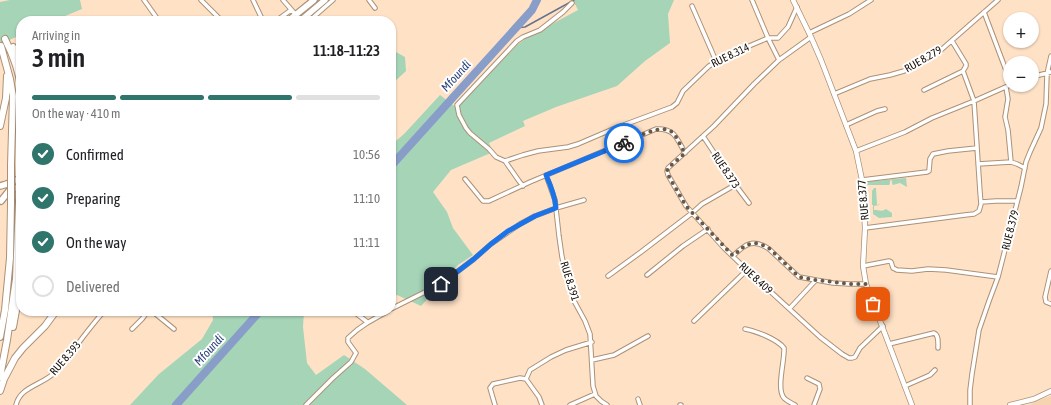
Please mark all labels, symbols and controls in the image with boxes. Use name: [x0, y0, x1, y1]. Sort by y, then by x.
map controls: [1003, 12, 1039, 92]
button: +: [1003, 12, 1039, 48]
text: Arriving in: [32, 28, 80, 43]
street label: RUE 8.314: [709, 41, 751, 69]
text: 11:18–11:23: [313, 42, 380, 59]
text: 3 min: [32, 43, 85, 73]
street label: RUE 8.279: [902, 44, 944, 74]
button: −: [1003, 56, 1039, 92]
water label: Mfoundi: [438, 57, 474, 94]
text: On the way · 410 m: [32, 106, 120, 121]
courier: [604, 123, 644, 163]
icon: bike: [613, 132, 635, 154]
icon: check: [32, 143, 54, 165]
text: Confirmed: [66, 146, 124, 163]
text: 10:56: [353, 147, 380, 162]
street label: RUE 8.373: [710, 150, 742, 190]
street label: RUE 8.377: [855, 179, 871, 221]
icon: check: [32, 187, 54, 209]
text: Preparing: [66, 190, 120, 207]
text: 11:10: [353, 191, 380, 206]
street label: RUE 8.379: [999, 209, 1021, 251]
icon: check: [32, 231, 54, 253]
text: On the way: [66, 234, 127, 251]
text: 11:11: [353, 235, 380, 250]
street label: RUE 8.391: [558, 260, 582, 302]
street label: RUE 8.409: [737, 260, 775, 296]
pin: [424, 267, 458, 301]
icon: home: [430, 273, 452, 295]
text: Delivered: [66, 278, 120, 295]
pin: [856, 287, 890, 321]
icon: bag: [862, 293, 884, 315]
water label: Mfoundi: [191, 331, 227, 368]
street label: RUE 8.393: [47, 339, 83, 377]

